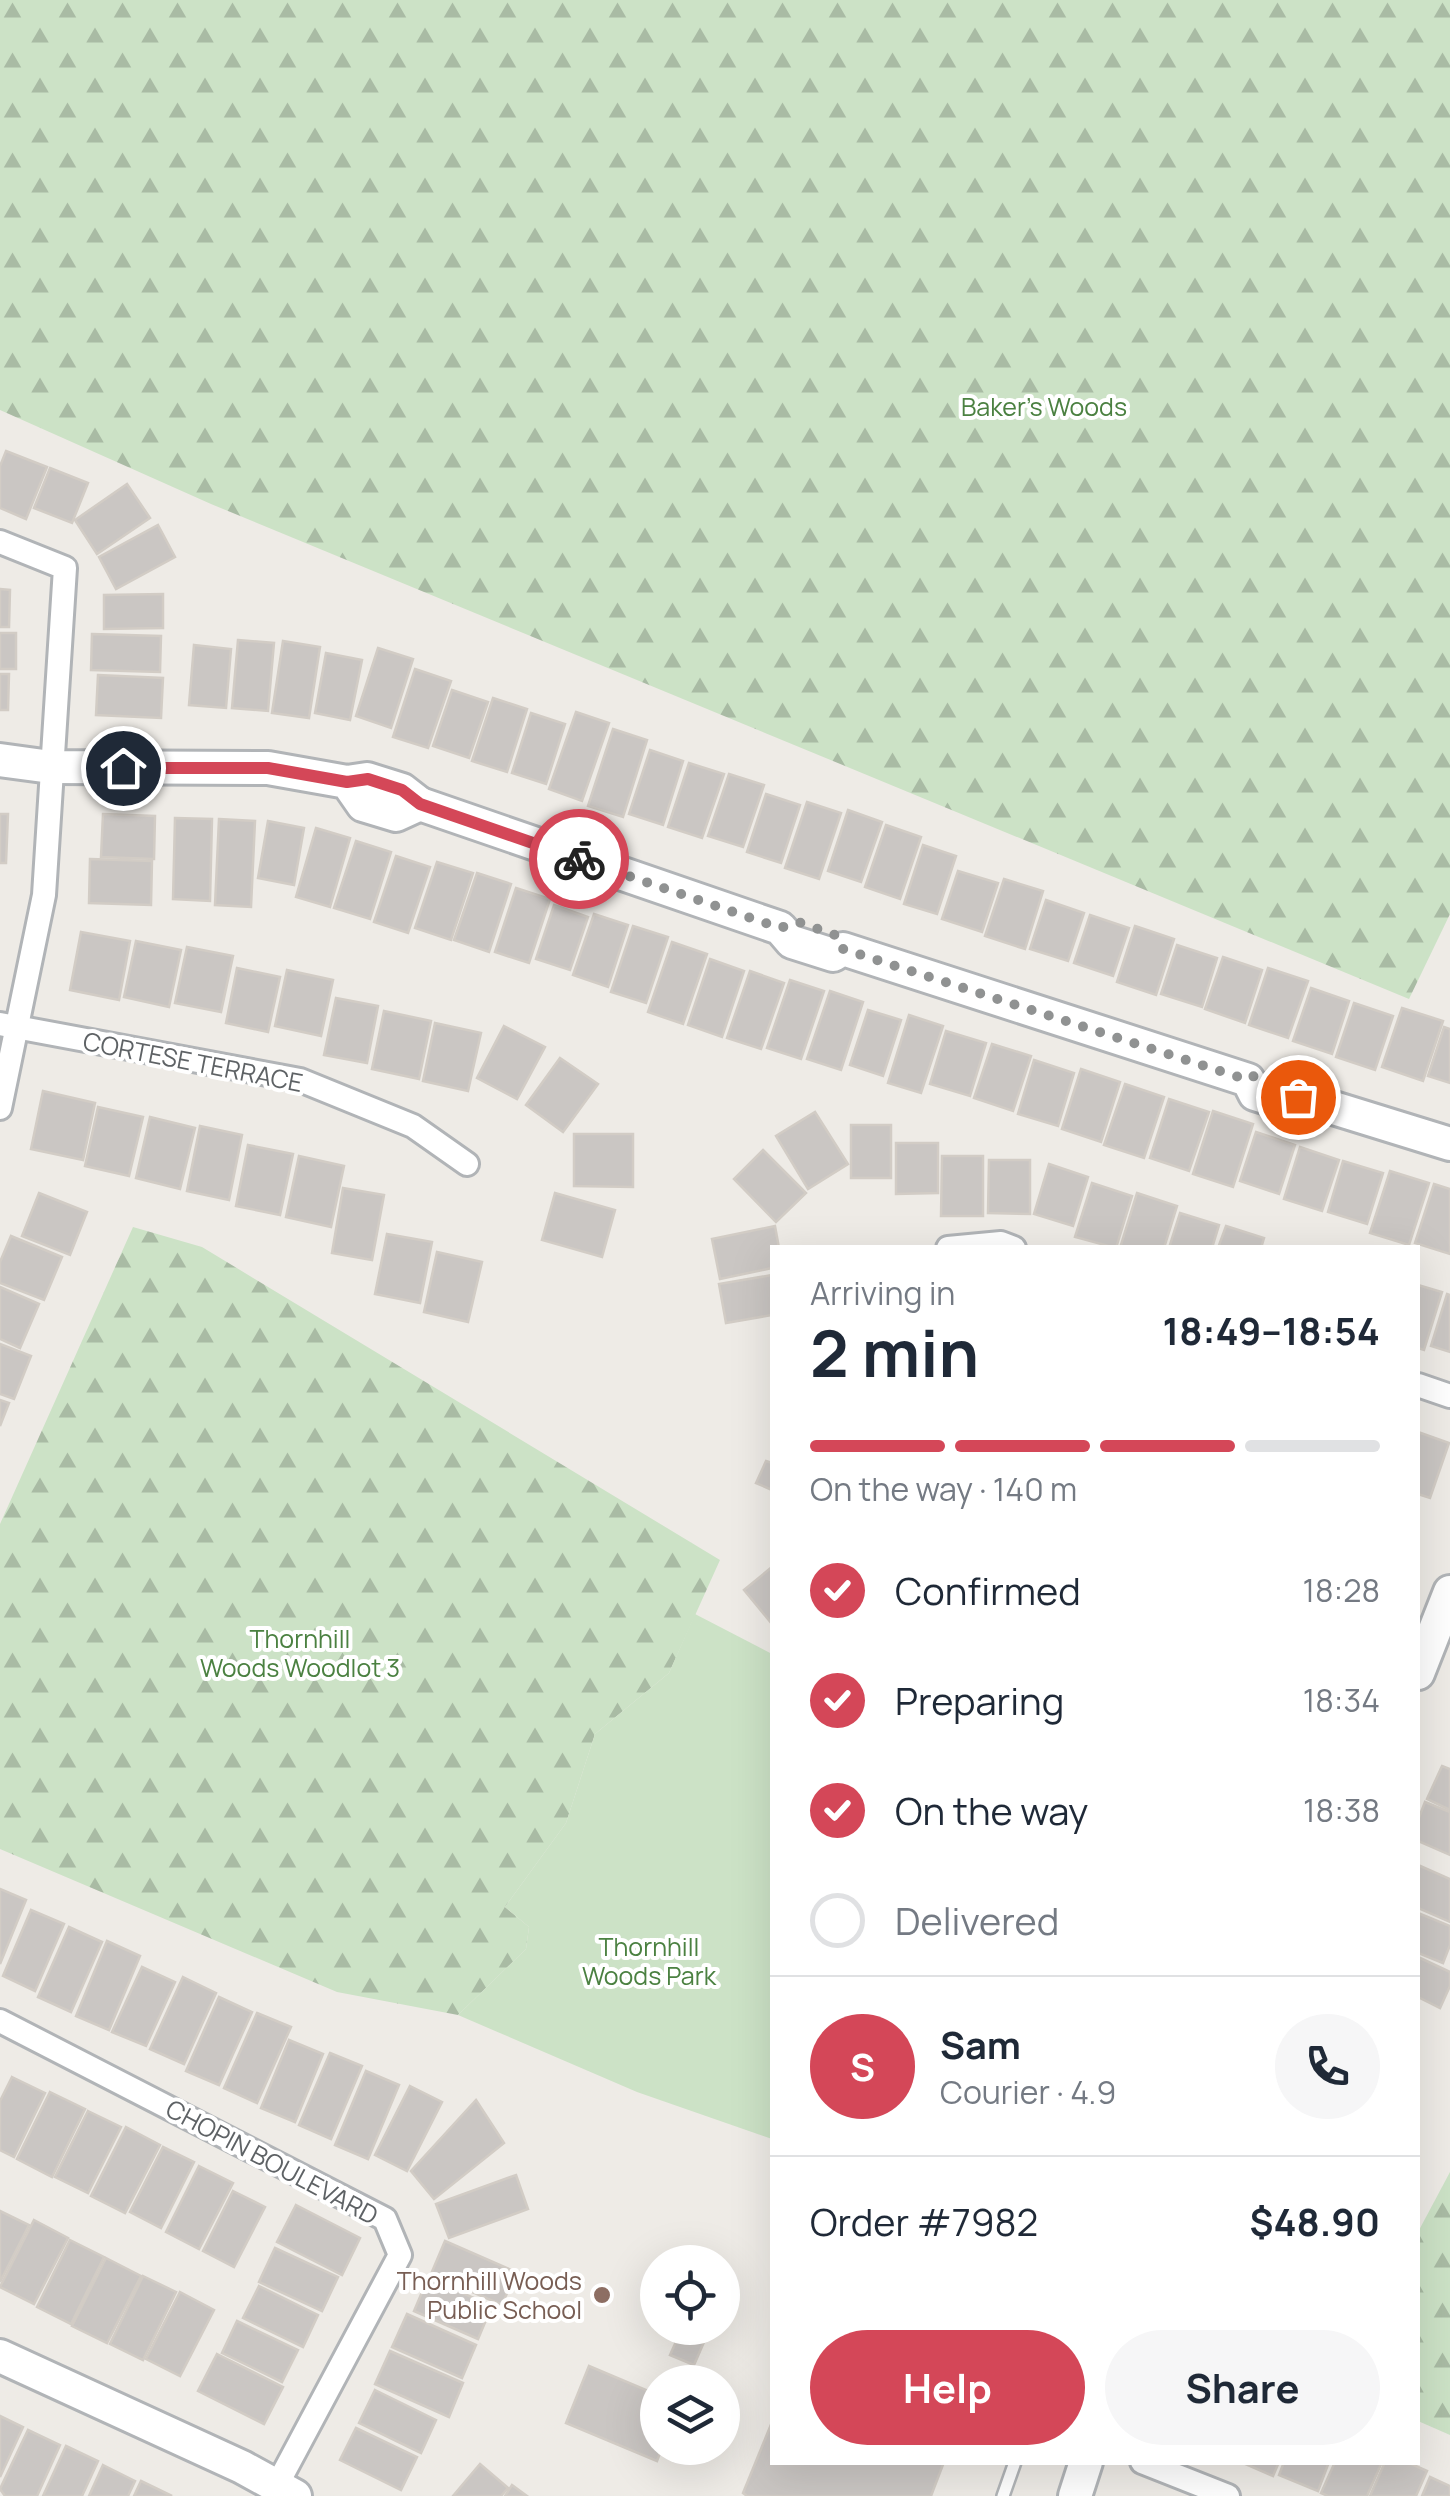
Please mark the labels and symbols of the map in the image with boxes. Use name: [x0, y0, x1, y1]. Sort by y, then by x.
park label: Baker's Woods: [961, 389, 1127, 424]
pin: [81, 726, 166, 811]
courier: [529, 809, 629, 909]
street label: CORTESE TERRACE: [80, 1023, 306, 1100]
pin: [1256, 1055, 1341, 1140]
park label: Thornhill Woods Woodlot 3: [200, 1621, 400, 1685]
park label: Thornhill Woods Park: [582, 1929, 717, 1993]
street label: CHOPIN BOULEVARD: [160, 2091, 385, 2232]
place label: Thornhill Woods Public School: [397, 2263, 582, 2327]
marker: Thornhill Woods Public School: [591, 2284, 613, 2306]

